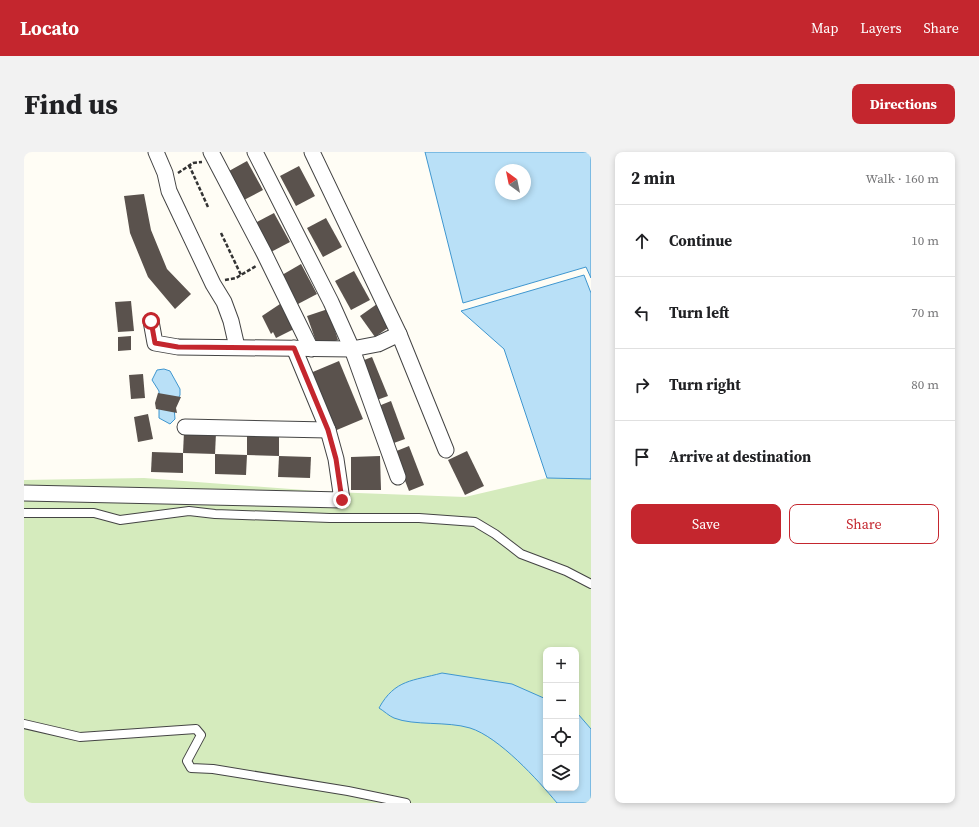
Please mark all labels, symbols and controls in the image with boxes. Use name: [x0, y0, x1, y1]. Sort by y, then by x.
text: Locato: [20, 15, 79, 41]
text: Map: [811, 18, 838, 38]
text: Layers: [860, 18, 902, 38]
text: Share: [924, 18, 959, 38]
button: Directions: [852, 84, 955, 124]
text: Find us: [24, 85, 118, 123]
north arrow: [495, 164, 531, 200]
text: 2 min: [631, 166, 675, 190]
text: Walk · 160 m: [866, 170, 939, 187]
icon: ahead: [631, 230, 653, 252]
text: Continue: [669, 230, 732, 251]
text: 10 m: [911, 232, 939, 249]
icon: left: [631, 302, 653, 324]
text: Turn left: [669, 302, 729, 323]
text: 70 m: [911, 304, 939, 321]
route start: [142, 312, 160, 330]
icon: right: [631, 374, 653, 396]
text: Turn right: [669, 374, 741, 395]
text: 80 m: [911, 376, 939, 393]
icon: arrive: [631, 446, 653, 468]
text: Arrive at destination: [669, 446, 811, 467]
route end: [333, 491, 351, 509]
button: Save: [631, 504, 781, 544]
button: Share: [789, 504, 939, 544]
map controls: [543, 647, 579, 791]
button: +: [543, 647, 579, 683]
button: −: [543, 683, 579, 719]
button: locate: [543, 719, 579, 755]
button: layers: [543, 755, 579, 791]

